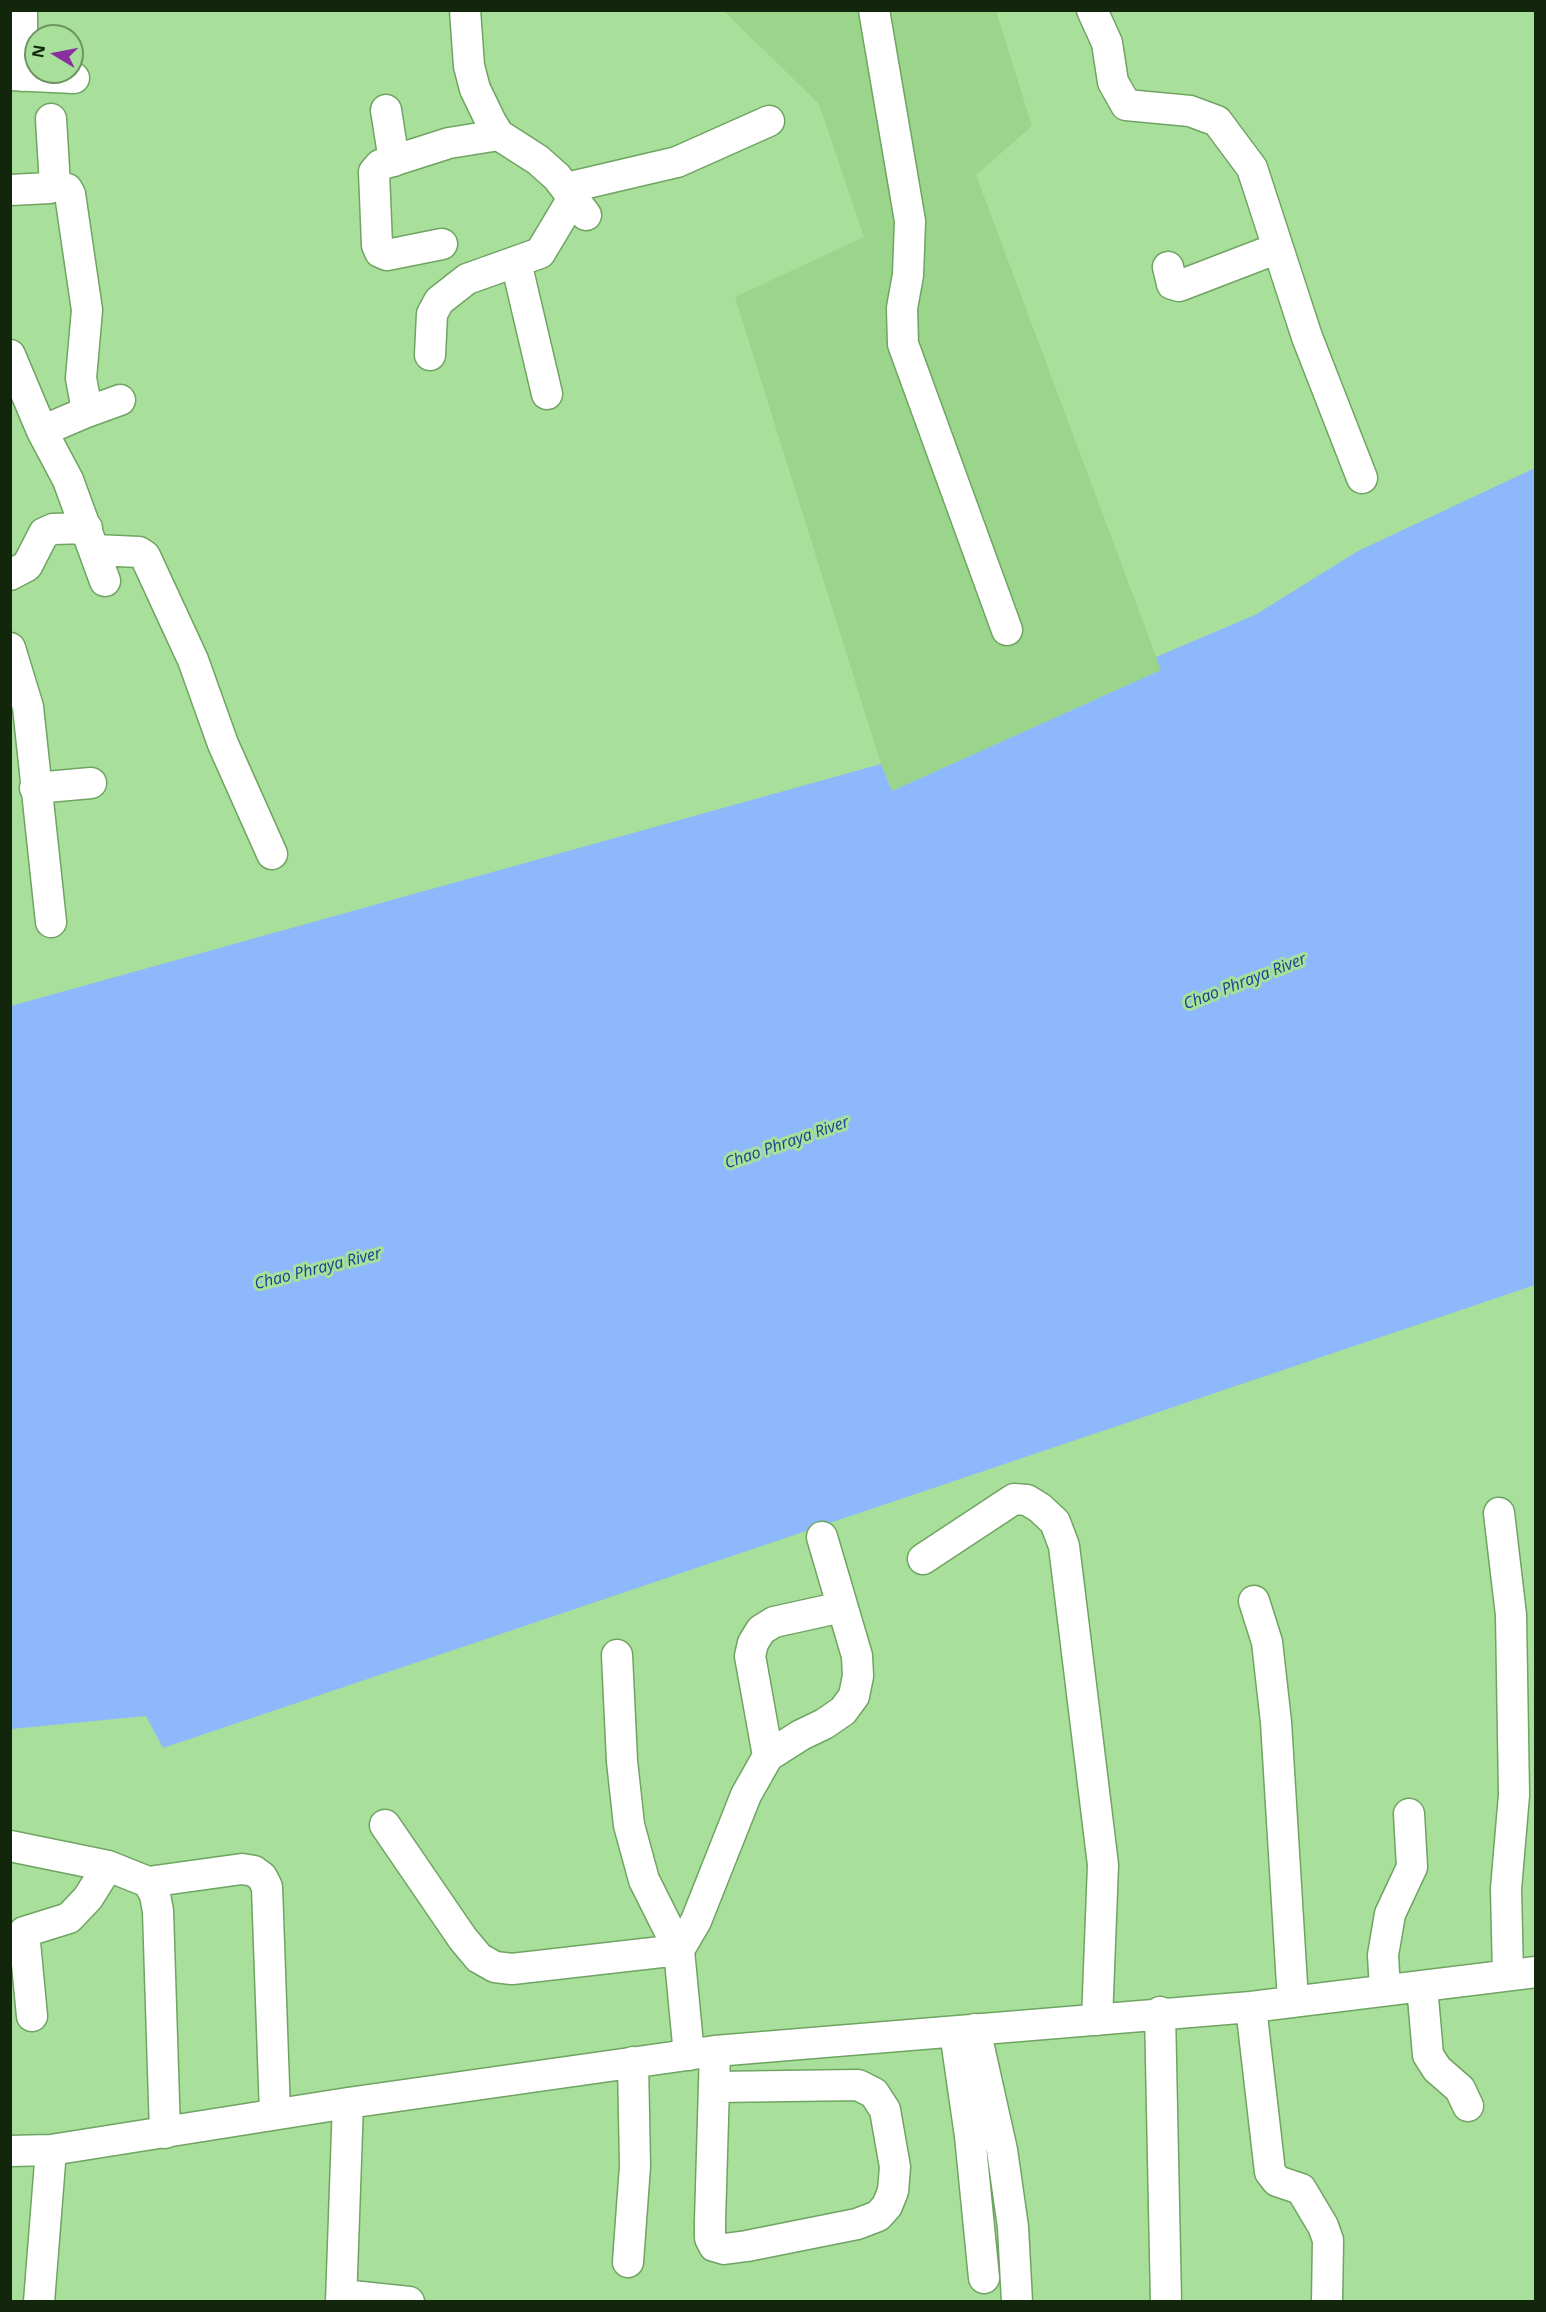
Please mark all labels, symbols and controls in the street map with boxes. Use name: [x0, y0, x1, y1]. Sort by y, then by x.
north arrow: [24, 24, 84, 84]
text: N: [26, 43, 50, 60]
water label: Chao Phraya River: [1181, 950, 1309, 1014]
water label: Chao Phraya River: [722, 1113, 852, 1173]
water label: Chao Phraya River: [253, 1244, 383, 1294]

